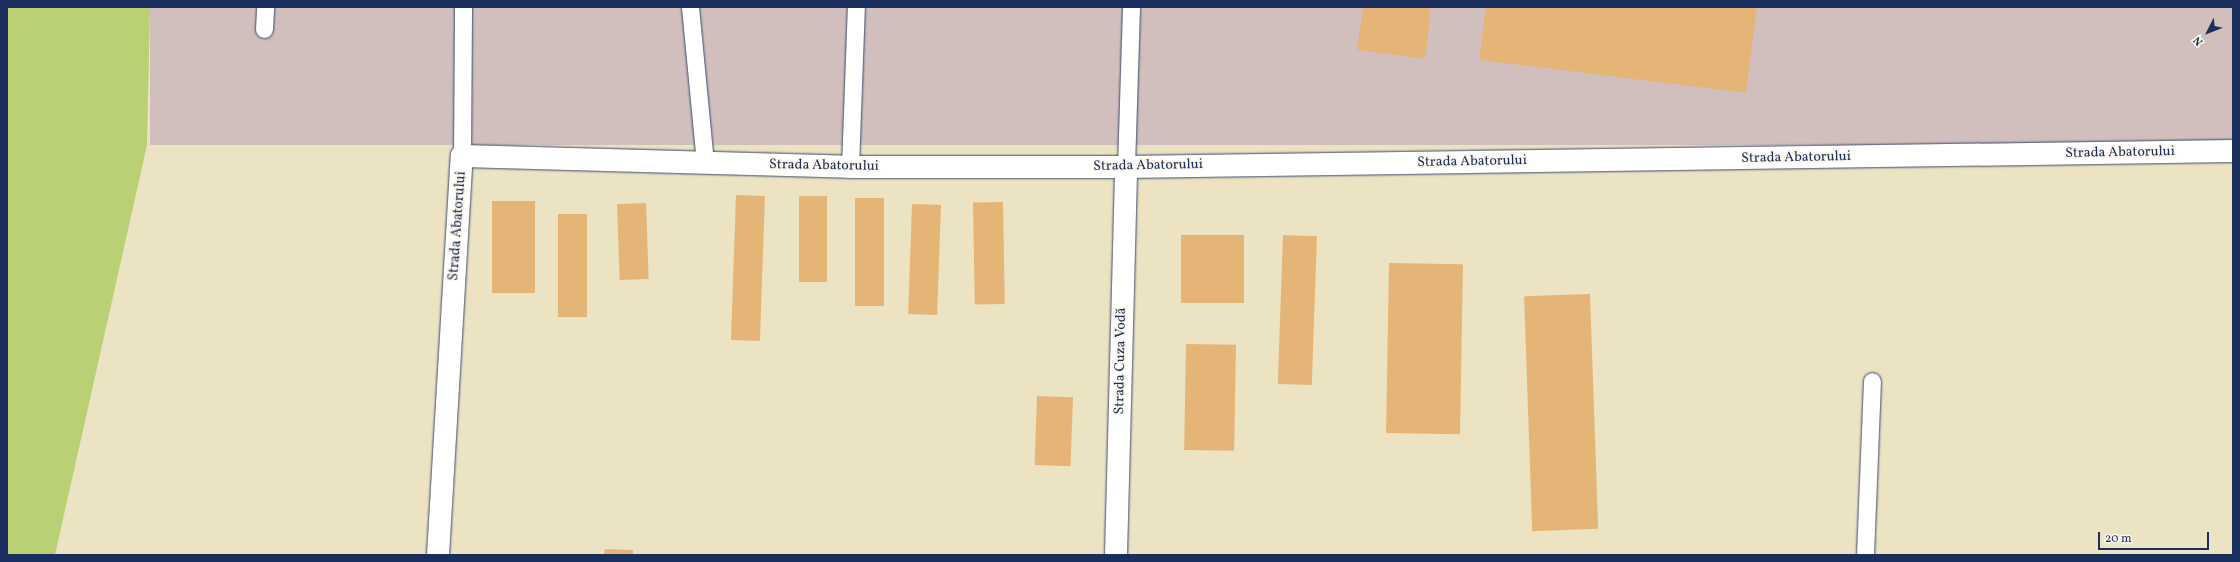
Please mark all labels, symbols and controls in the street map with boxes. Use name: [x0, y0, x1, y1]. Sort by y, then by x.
north arrow: [2188, 12, 2228, 52]
text: N: [2190, 32, 2207, 48]
street label: Strada Abatorului: [2065, 144, 2175, 162]
street label: Strada Abatorului: [1741, 149, 1851, 167]
street label: Strada Abatorului: [1417, 153, 1527, 171]
street label: Strada Abatorului: [769, 157, 879, 175]
street label: Strada Abatorului: [1093, 157, 1203, 175]
street label: Strada Abatorului: [446, 171, 470, 281]
street label: Strada Cuza Vodă: [1112, 307, 1130, 415]
scale bar: [2100, 524, 2211, 550]
text: 20 m: [2105, 531, 2132, 547]

